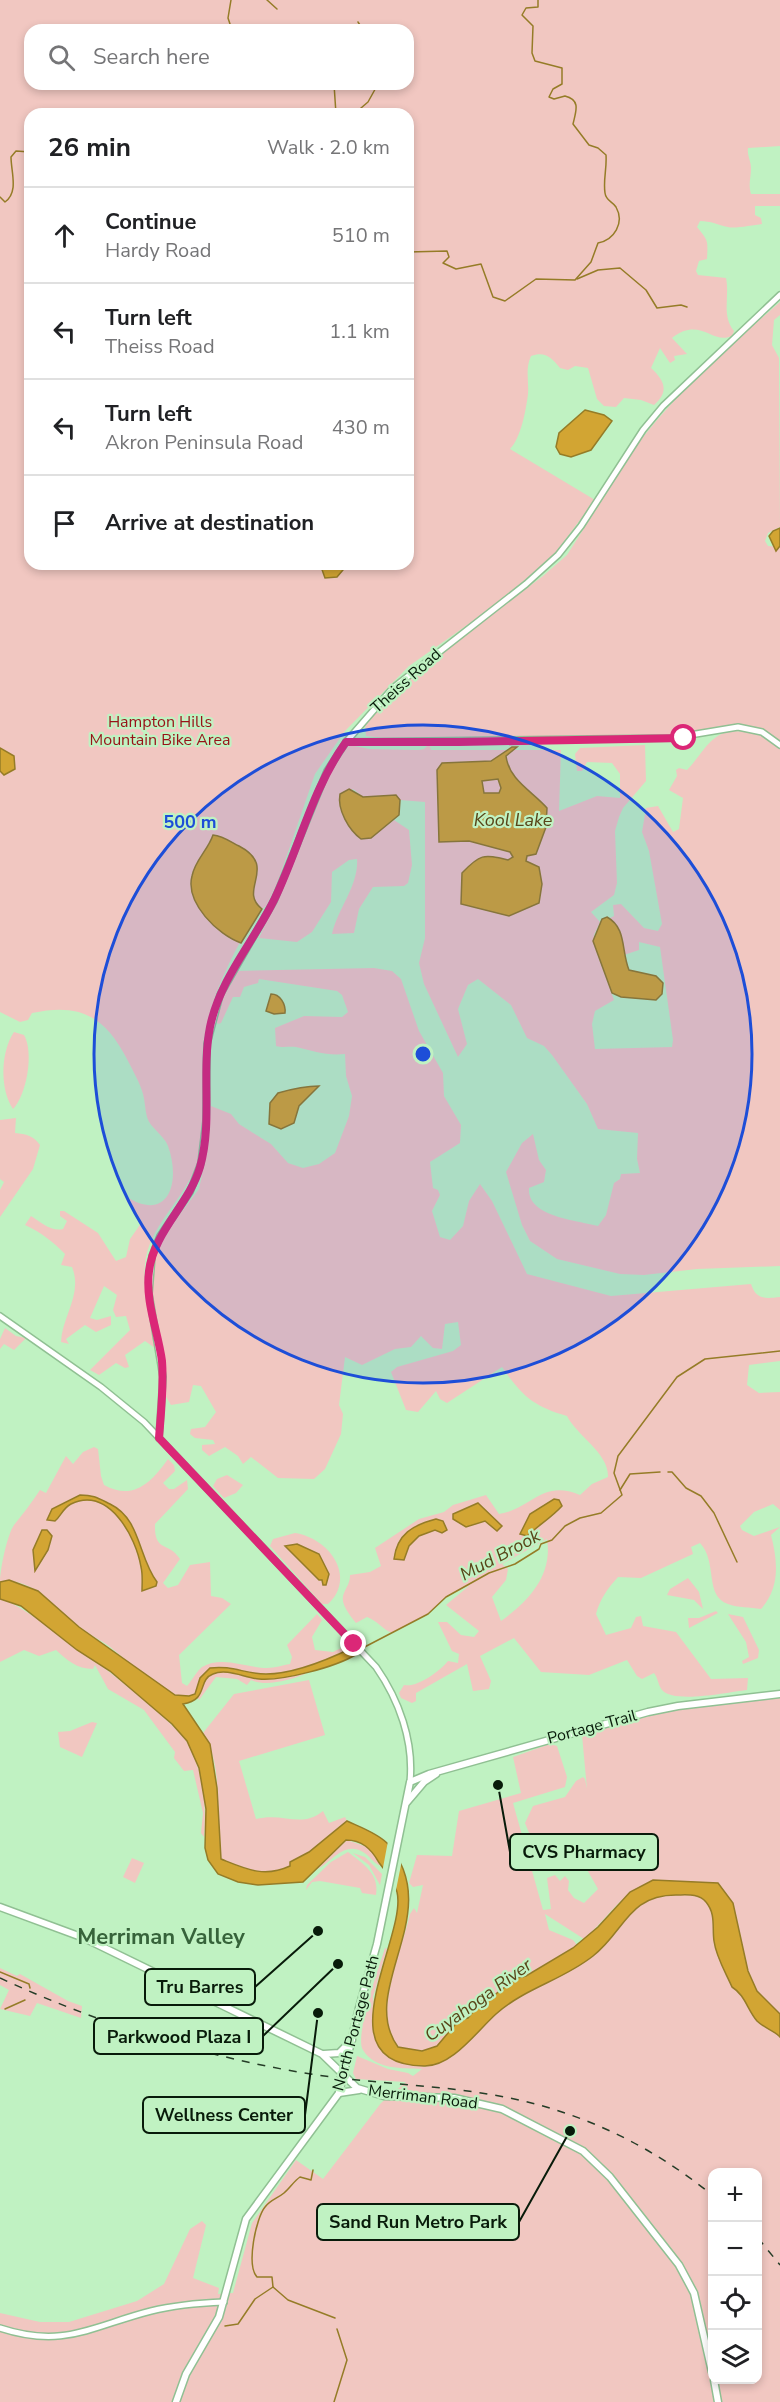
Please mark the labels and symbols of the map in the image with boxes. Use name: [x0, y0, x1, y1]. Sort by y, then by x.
street label: Theiss Road: [366, 643, 446, 719]
park label: Hampton Hills Mountain Bike Area: [90, 711, 230, 751]
route start: [670, 724, 696, 750]
water label: Kool Lake: [474, 808, 553, 832]
text: 500 m: [163, 810, 217, 834]
centre of rings: [413, 1044, 433, 1064]
water label: Mud Brook: [455, 1523, 545, 1586]
route end: [340, 1630, 366, 1656]
street label: Portage Trail: [545, 1704, 639, 1750]
callout: CVS Pharmacy: [510, 1834, 658, 1870]
text: CVS Pharmacy: [522, 1840, 646, 1864]
district label: Merriman Valley: [77, 1922, 245, 1952]
street label: North Portage Path: [327, 1953, 385, 2093]
water label: Cuyahoga River: [420, 1953, 537, 2047]
callout: Tru Barres: [145, 1969, 255, 2005]
text: Tru Barres: [157, 1975, 244, 1999]
callout: Parkwood Plaza I: [94, 2018, 263, 2054]
text: Parkwood Plaza I: [107, 2025, 251, 2049]
street label: Merriman Road: [367, 2079, 479, 2115]
callout: Wellness Center: [143, 2097, 305, 2133]
text: Wellness Center: [155, 2103, 293, 2127]
callout: Sand Run Metro Park: [317, 2204, 519, 2240]
text: Sand Run Metro Park: [329, 2210, 507, 2234]

